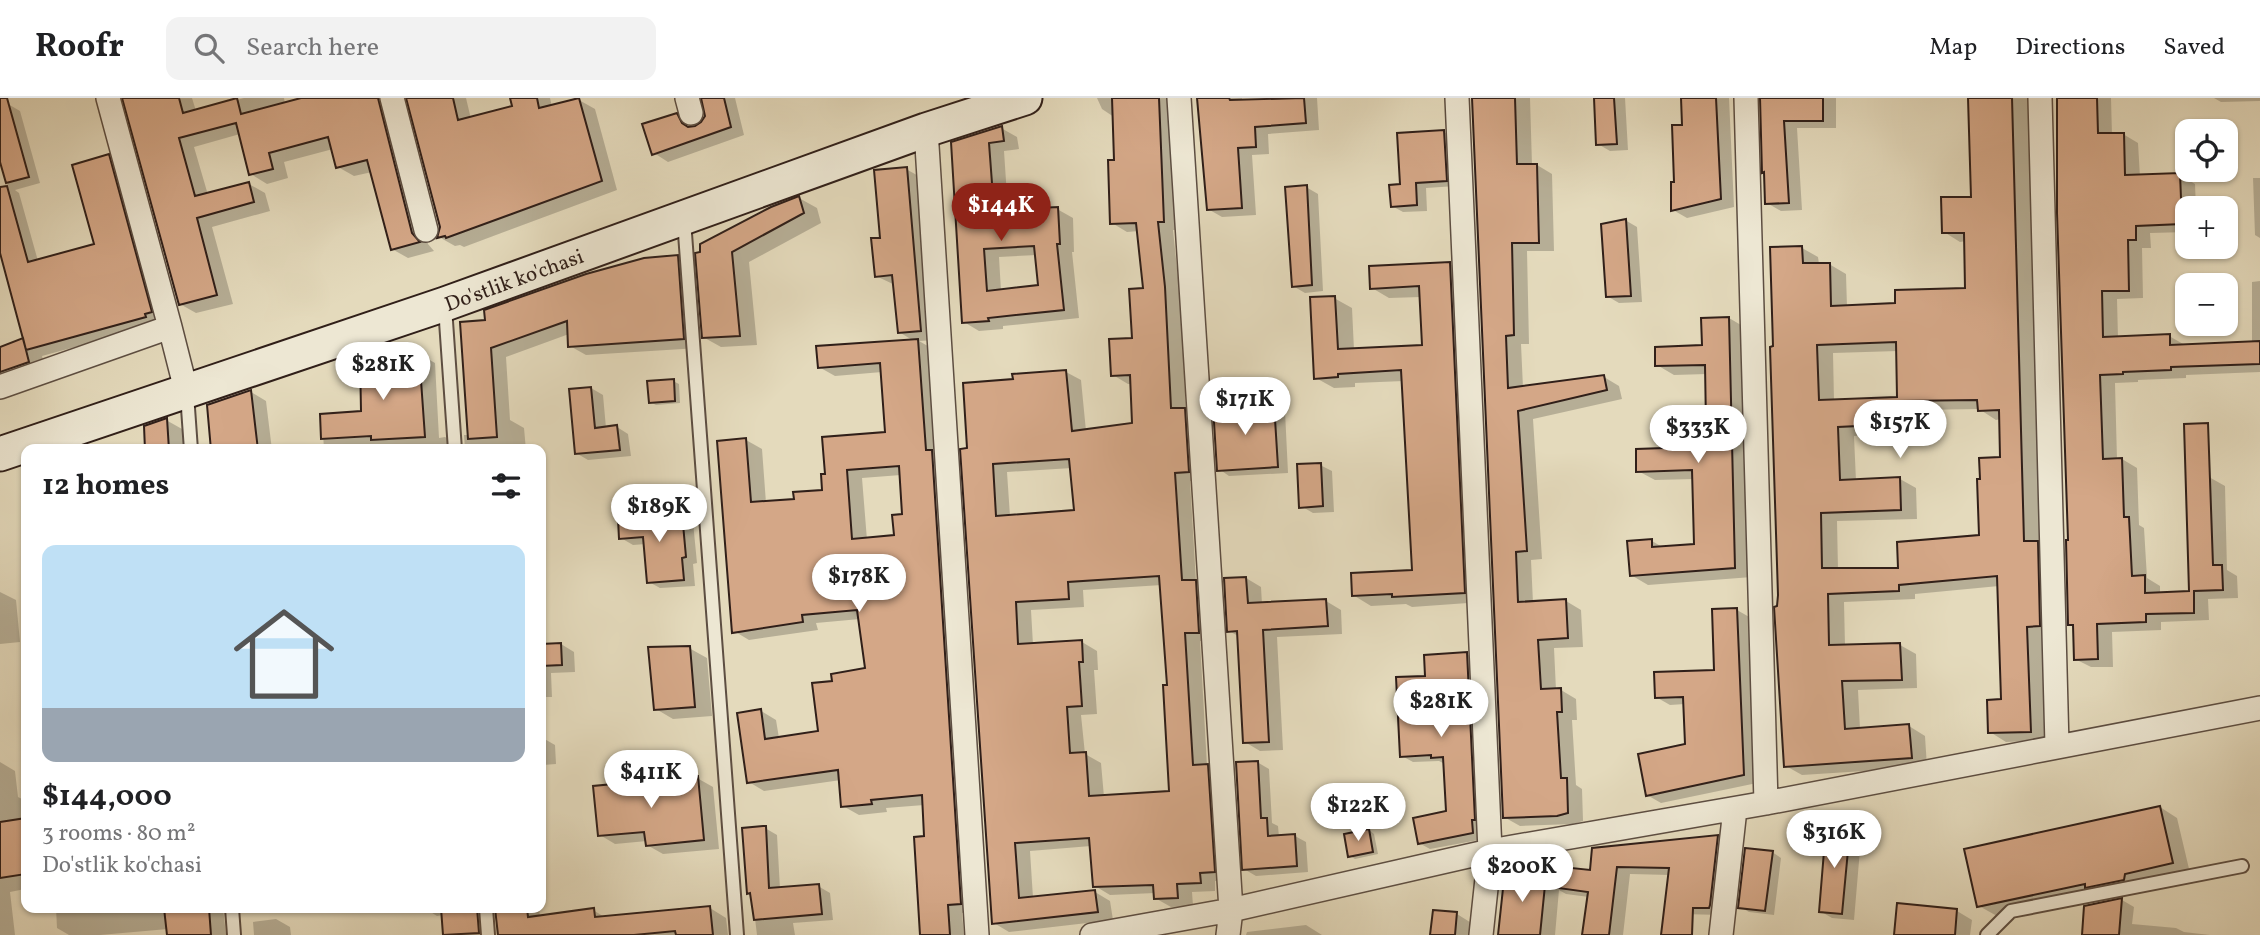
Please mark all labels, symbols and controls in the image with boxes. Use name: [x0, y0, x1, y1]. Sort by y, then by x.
search box: [166, 17, 656, 80]
text: Roofr: [35, 25, 124, 71]
icon: search: [190, 29, 228, 67]
text: Search here: [246, 30, 379, 66]
text: Map: [1929, 31, 1977, 65]
text: Directions: [2015, 31, 2125, 65]
text: Saved: [2163, 31, 2225, 65]
map controls: [2175, 119, 2238, 336]
button: locate: [2175, 119, 2238, 182]
pin: $144K: [952, 184, 1050, 243]
text: $144K: [968, 190, 1034, 222]
button: +: [2175, 196, 2238, 259]
street label: Do'stlik ko'chasi: [441, 243, 588, 320]
button: −: [2175, 273, 2238, 336]
pin: $281K: [334, 342, 432, 402]
text: $281K: [351, 349, 415, 381]
pin: $171K: [1196, 378, 1294, 437]
text: $171K: [1216, 384, 1274, 416]
pin: $157K: [1851, 400, 1949, 460]
pin: $333K: [1649, 406, 1747, 465]
text: $157K: [1870, 407, 1930, 439]
text: $333K: [1666, 412, 1730, 444]
text: 12 homes: [42, 465, 169, 507]
icon: filters: [487, 467, 525, 505]
pin: $189K: [610, 484, 708, 544]
text: $189K: [627, 491, 691, 523]
pin: $178K: [810, 554, 908, 614]
text: $178K: [828, 561, 890, 593]
icon: home: [221, 591, 347, 717]
pin: $281K: [1392, 680, 1490, 739]
text: $281K: [1409, 686, 1473, 718]
pin: $411K: [602, 750, 700, 810]
text: $411K: [620, 757, 682, 789]
text: $144,000: [42, 776, 172, 818]
pin: $122K: [1309, 784, 1407, 843]
text: $122K: [1327, 790, 1389, 822]
pin: $316K: [1785, 810, 1883, 870]
text: $316K: [1802, 817, 1866, 849]
text: 3 rooms · 80 m²: [42, 818, 195, 850]
pin: $200K: [1473, 844, 1571, 904]
text: Do'stlik ko'chasi: [42, 850, 202, 882]
text: $200K: [1487, 851, 1557, 883]

